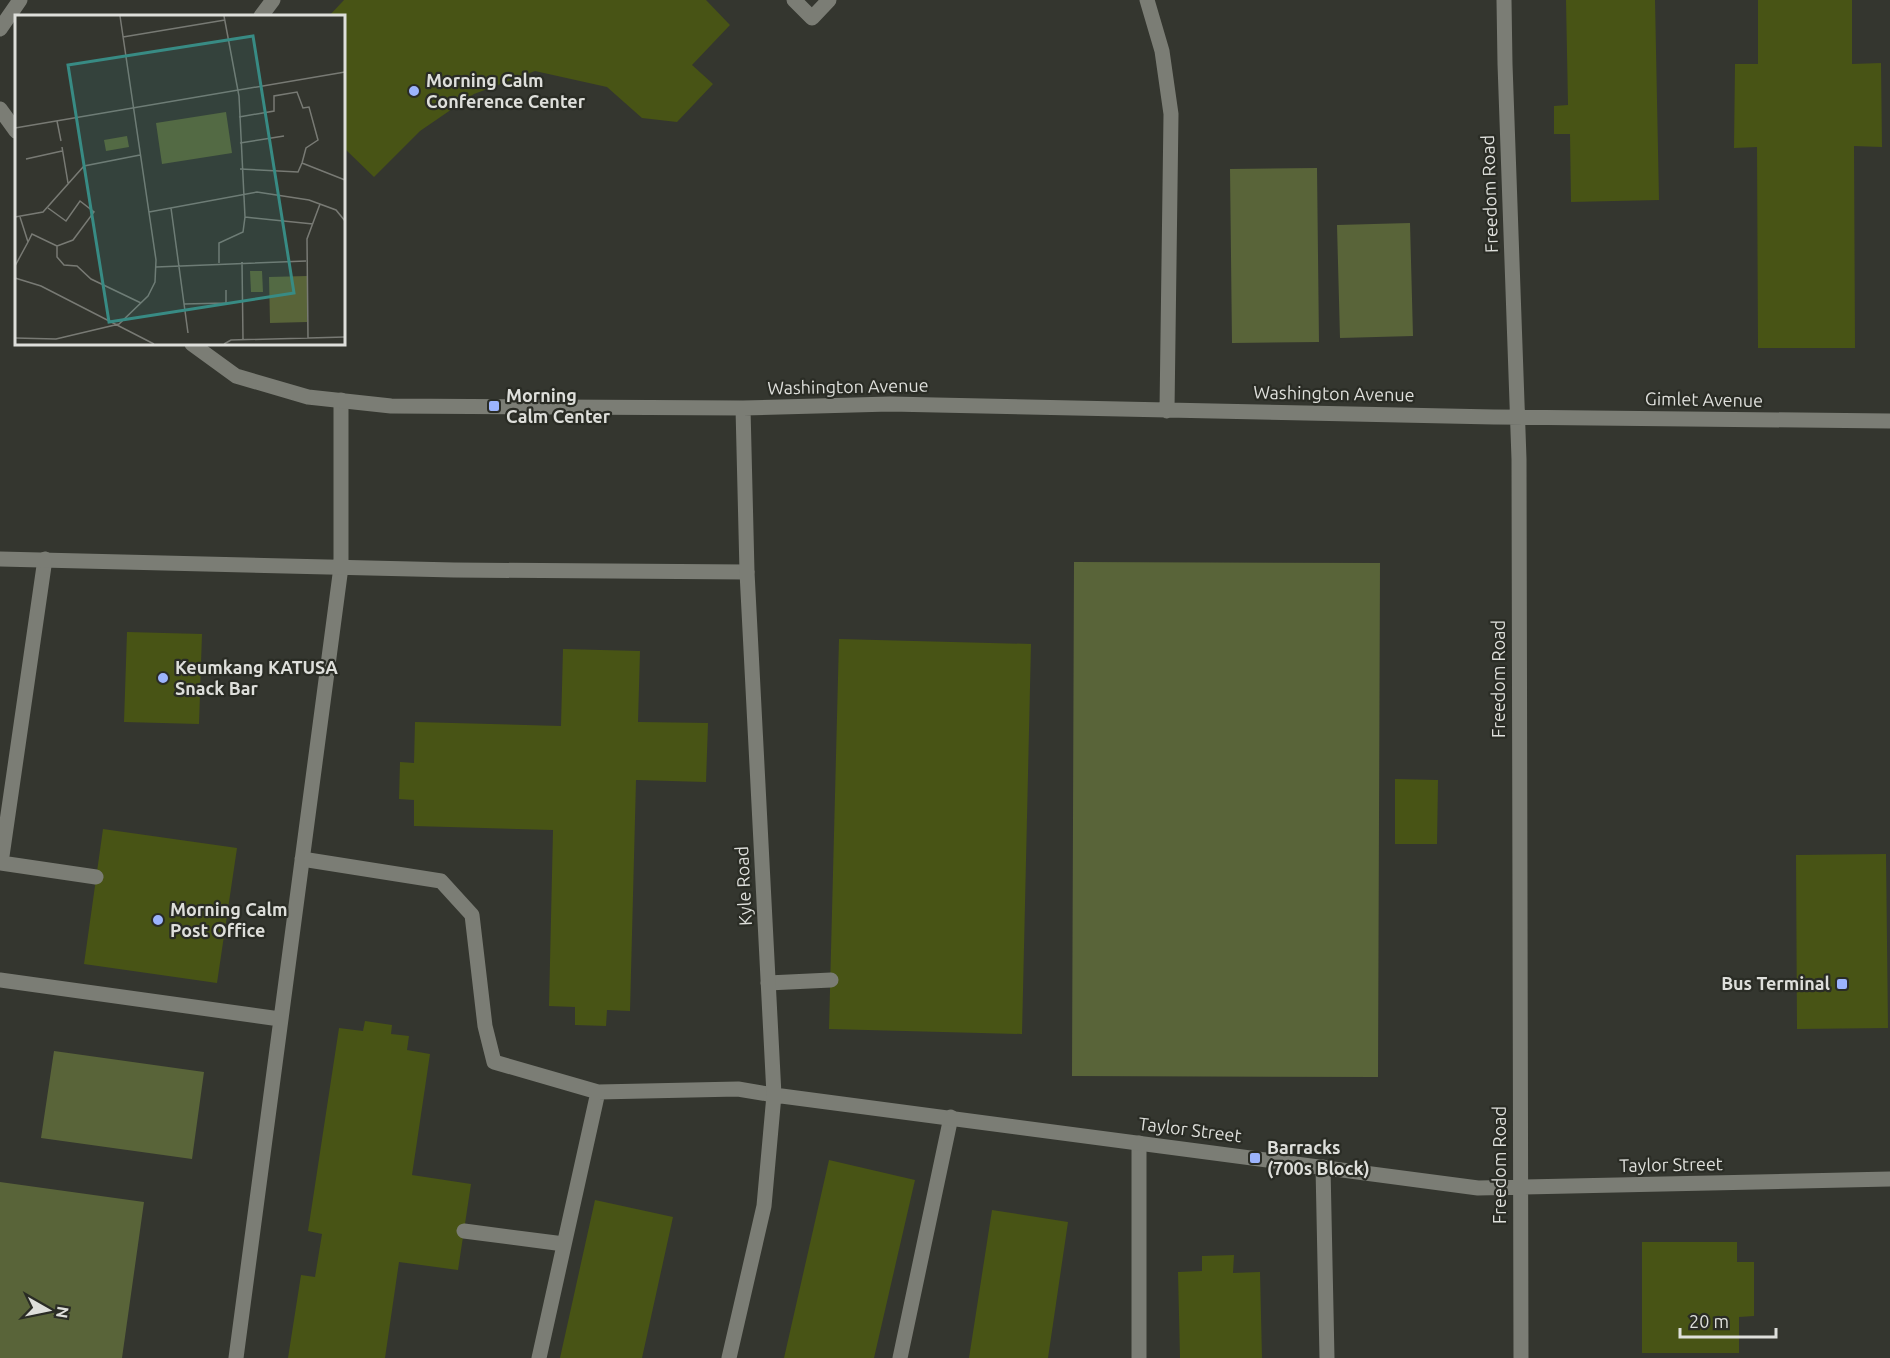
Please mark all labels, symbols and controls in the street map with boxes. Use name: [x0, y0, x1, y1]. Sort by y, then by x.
inset map: [15, 15, 345, 345]
place label: Morning Calm Conference Center: [426, 70, 586, 111]
marker: Morning Calm Conference Center: [407, 84, 421, 98]
street label: Freedom Road: [1477, 135, 1501, 253]
street label: Washington Avenue: [767, 375, 929, 397]
street label: Washington Avenue: [1253, 382, 1415, 404]
place label: Morning Calm Center: [506, 385, 611, 426]
street label: Gimlet Avenue: [1645, 388, 1763, 410]
marker: Morning Calm Center: [487, 399, 501, 413]
street label: Freedom Road: [1488, 620, 1508, 738]
place label: Keumkang KATUSA Snack Bar: [175, 657, 338, 698]
marker: Keumkang KATUSA Snack Bar: [156, 671, 170, 685]
street label: Kyle Road: [731, 846, 755, 926]
place label: Morning Calm Post Office: [170, 899, 288, 940]
marker: Morning Calm Post Office: [151, 913, 165, 927]
place label: Bus Terminal: [1721, 973, 1831, 993]
marker: Bus Terminal: [1835, 977, 1849, 991]
street label: Freedom Road: [1489, 1106, 1509, 1224]
street label: Taylor Street: [1137, 1113, 1243, 1145]
place label: Barracks (700s Block): [1267, 1137, 1370, 1179]
marker: Barracks (700s Block): [1248, 1151, 1262, 1165]
street label: Taylor Street: [1619, 1153, 1723, 1175]
north arrow: [18, 1280, 78, 1340]
scale bar: [1680, 1301, 1776, 1339]
text: N: [53, 1305, 73, 1320]
text: 20 m: [1689, 1311, 1729, 1331]

